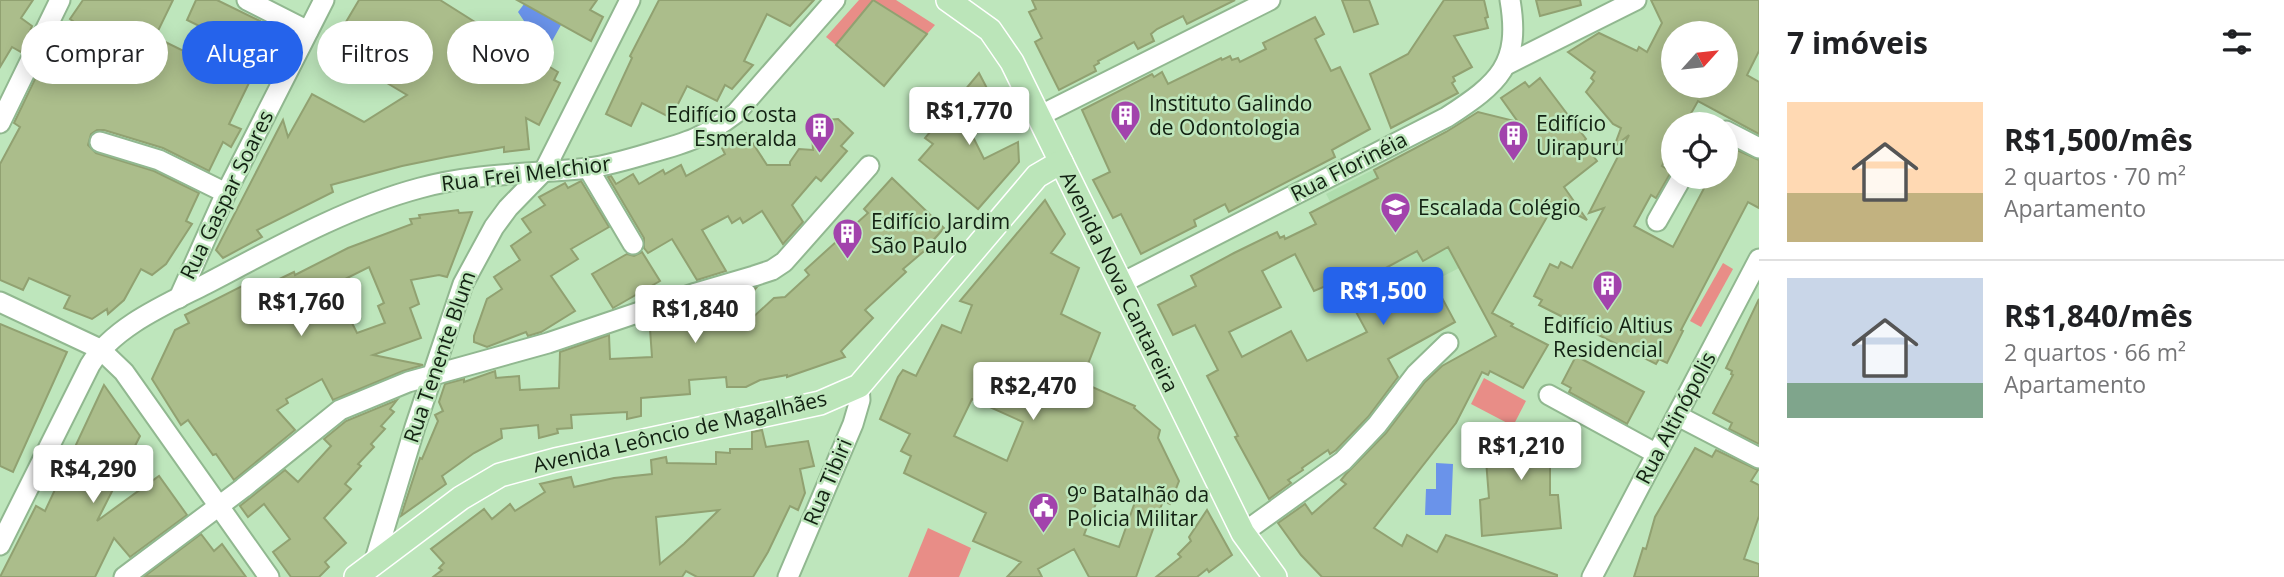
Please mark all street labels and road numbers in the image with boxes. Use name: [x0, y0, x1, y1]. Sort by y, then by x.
street label: Rua Gaspar Soares: [173, 105, 279, 284]
street label: Rua Florinéia: [1285, 125, 1412, 207]
street label: Rua Frei Melchior: [440, 149, 613, 197]
street label: Avenida Nova Cantareira: [1054, 166, 1186, 397]
street label: Rua Tenente Blum: [397, 267, 482, 446]
street label: Rua Altinópolis: [1628, 347, 1722, 489]
street label: Avenida Leôncio de Magalhães: [530, 384, 829, 479]
street label: Rua Tibiri: [796, 434, 858, 529]

